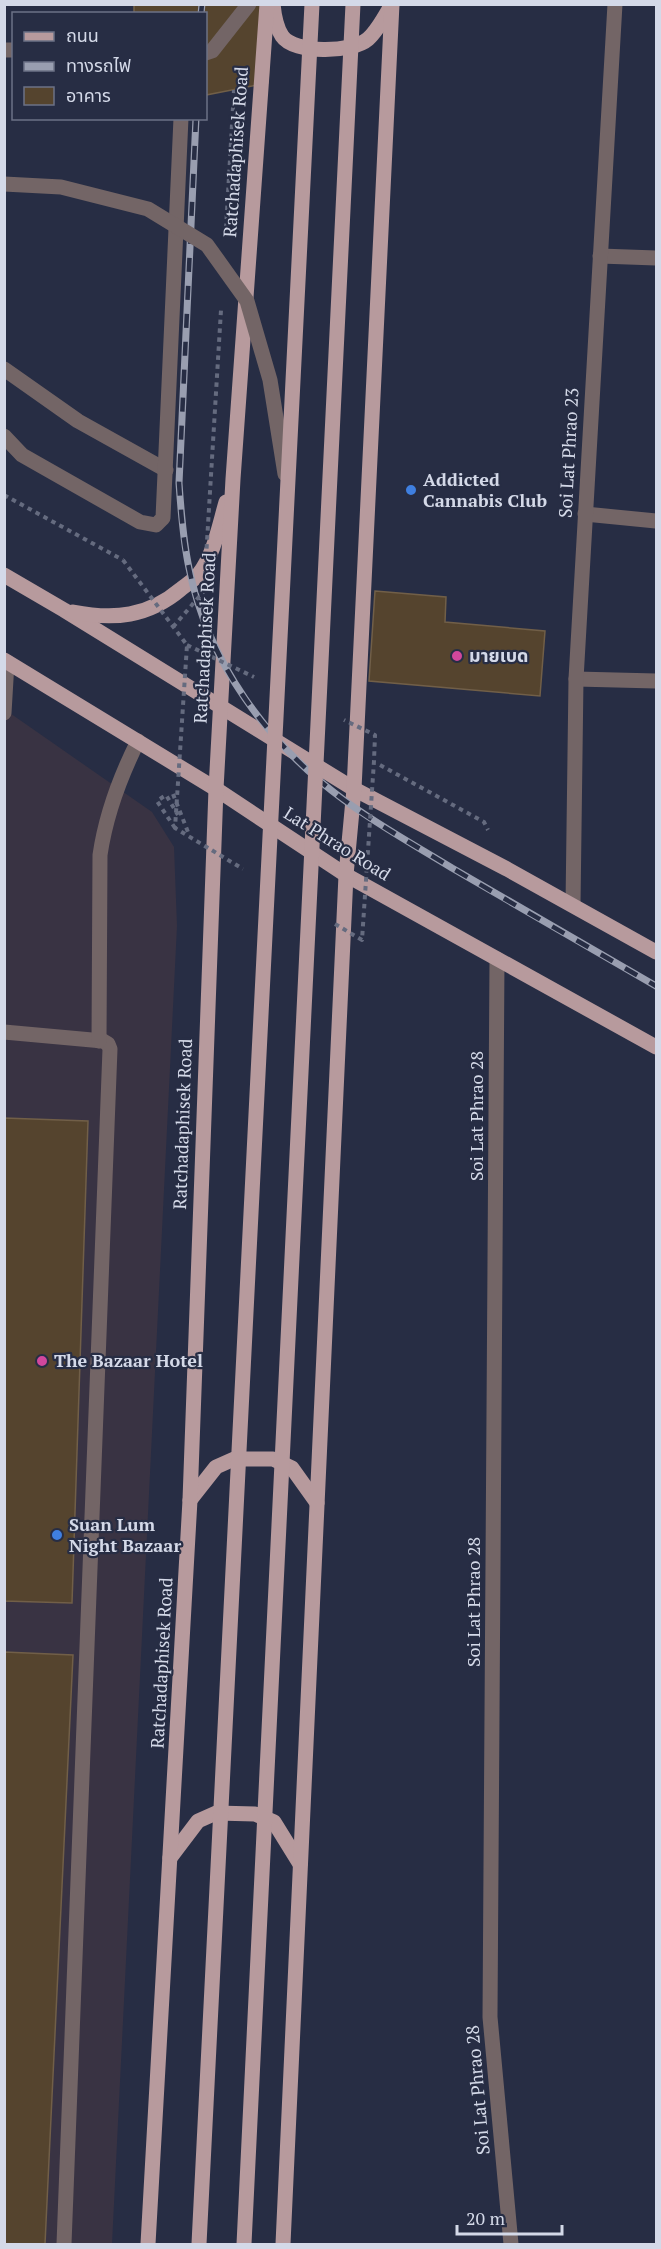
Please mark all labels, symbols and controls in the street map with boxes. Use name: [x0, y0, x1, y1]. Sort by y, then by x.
legend: [12, 12, 207, 120]
text: ถนน: [66, 23, 99, 47]
text: ทางรถไฟ: [66, 53, 131, 77]
street label: Ratchadaphisek Road: [217, 66, 253, 238]
text: อาคาร: [66, 83, 111, 107]
street label: Soi Lat Phrao 23: [553, 387, 583, 519]
place label: Addicted Cannabis Club: [423, 467, 547, 512]
marker: Addicted Cannabis Club: [404, 483, 418, 497]
street label: Ratchadaphisek Road: [188, 552, 220, 724]
place label: มายเบด: [469, 643, 529, 667]
marker: มายเบด: [450, 649, 464, 663]
street label: Lat Phrao Road: [280, 801, 396, 886]
street label: Ratchadaphisek Road: [167, 1038, 197, 1210]
street label: Soi Lat Phrao 28: [464, 1051, 488, 1181]
place label: The Bazaar Hotel: [54, 1348, 203, 1372]
marker: The Bazaar Hotel: [35, 1354, 49, 1368]
place label: Suan Lum Night Bazaar: [69, 1512, 181, 1557]
marker: Suan Lum Night Bazaar: [50, 1528, 64, 1542]
street label: Soi Lat Phrao 28: [461, 1537, 485, 1667]
street label: Ratchadaphisek Road: [145, 1577, 177, 1749]
street label: Soi Lat Phrao 28: [459, 2024, 495, 2156]
scale bar: [457, 2198, 562, 2236]
text: 20 m: [466, 2206, 506, 2230]

